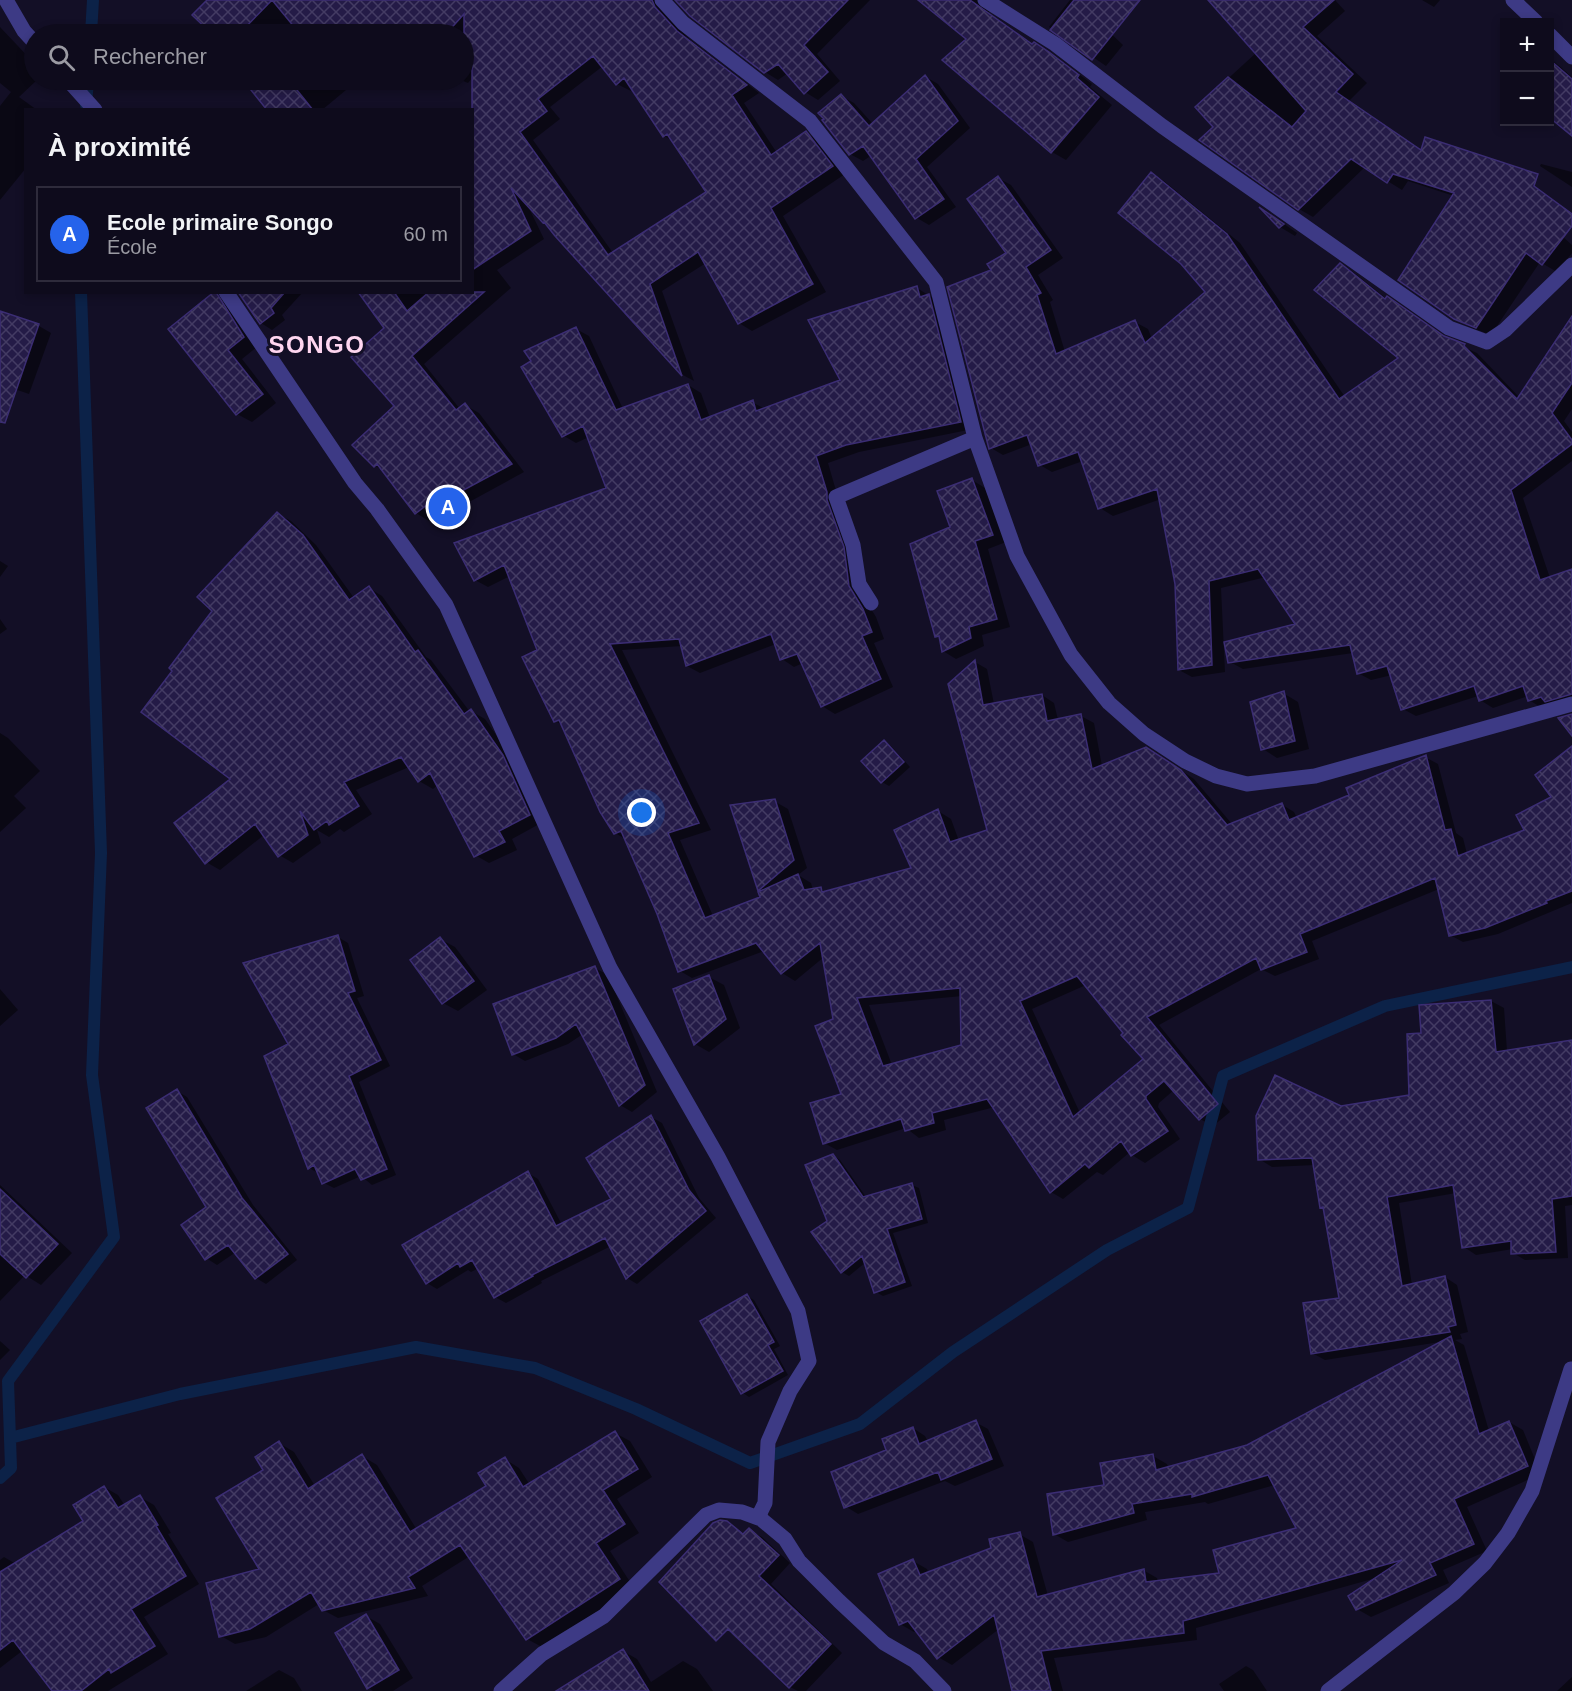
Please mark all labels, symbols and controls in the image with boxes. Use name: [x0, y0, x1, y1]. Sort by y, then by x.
map controls: [1500, 18, 1554, 126]
button: +: [1500, 18, 1554, 72]
search box: [24, 24, 474, 90]
icon: search: [45, 41, 78, 74]
text: Rechercher: [93, 44, 207, 69]
button: −: [1500, 72, 1554, 126]
text: À proximité: [48, 132, 191, 162]
text: Ecole primaire Songo: [107, 210, 333, 235]
text: A: [62, 223, 77, 245]
text: 60 m: [404, 223, 448, 245]
text: École: [107, 236, 157, 258]
district label: SONGO: [269, 331, 365, 358]
pin: A: [428, 484, 468, 530]
your location: [627, 798, 656, 827]

